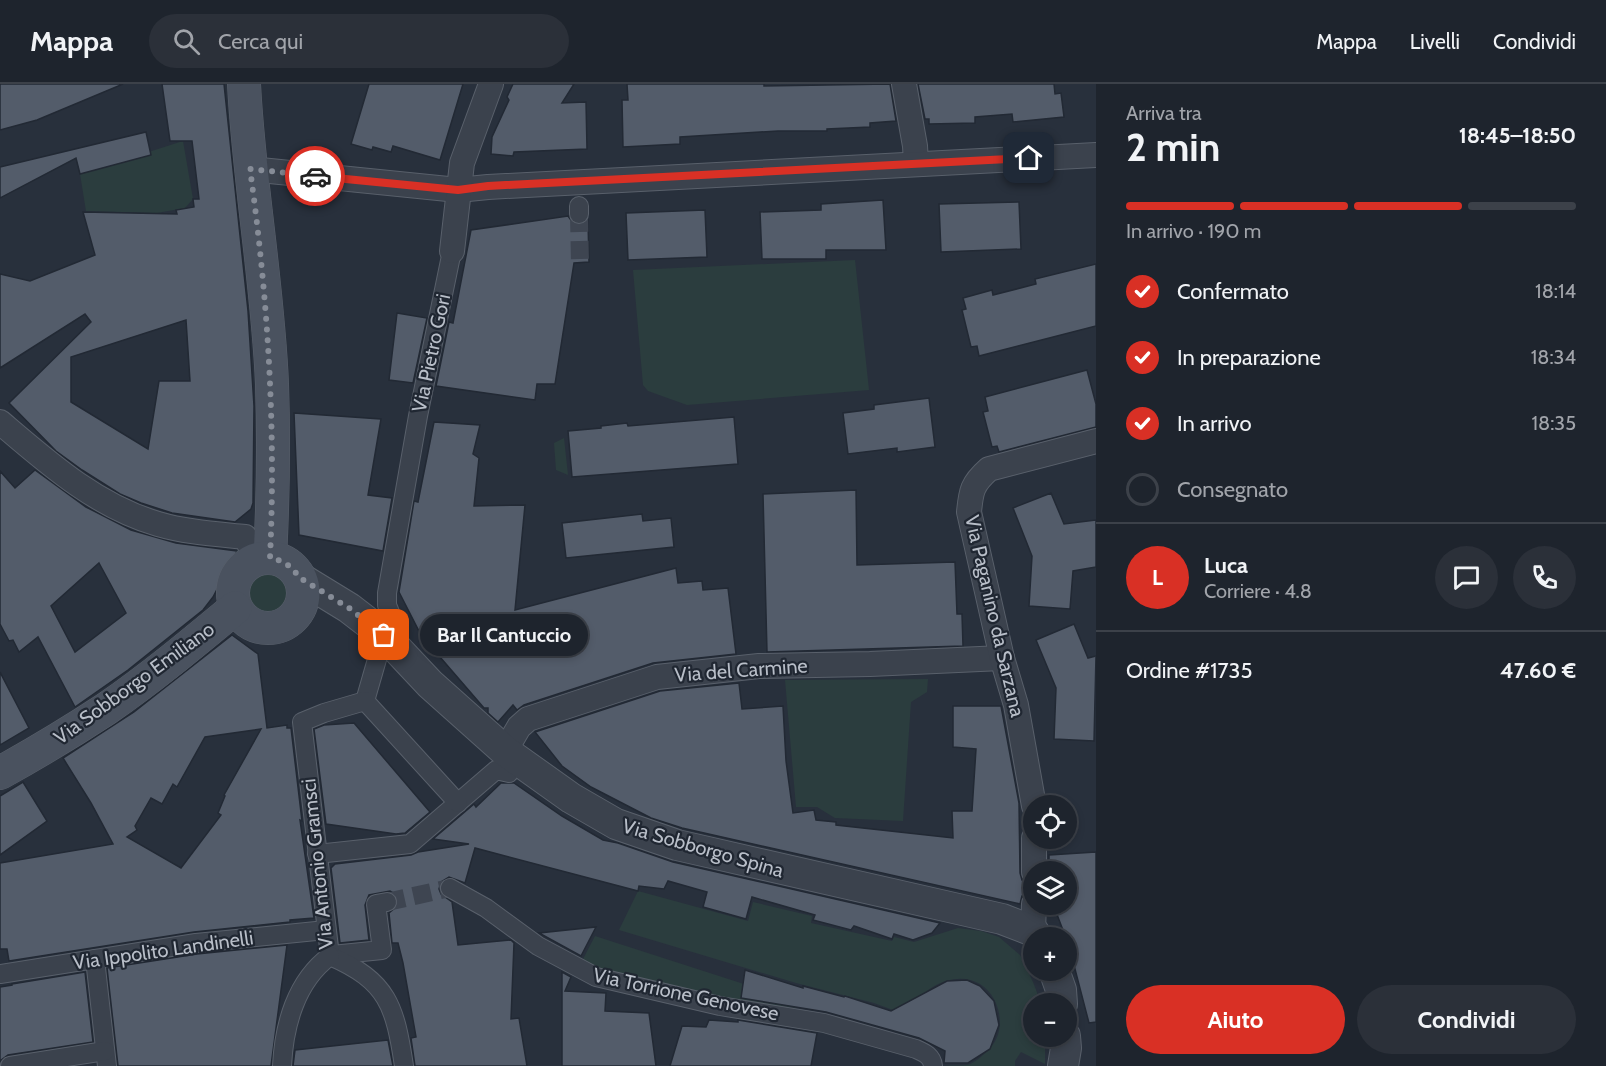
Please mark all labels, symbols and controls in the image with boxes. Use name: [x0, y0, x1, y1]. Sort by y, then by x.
search box: [149, 14, 569, 68]
text: Mappa: [30, 24, 113, 58]
icon: search: [170, 25, 203, 58]
text: Cerca qui: [218, 28, 303, 55]
text: Mappa: [1316, 29, 1377, 54]
text: Livelli: [1410, 29, 1460, 54]
text: Condividi: [1493, 29, 1576, 54]
text: Arriva tra: [1126, 101, 1202, 125]
text: 18:45–18:50: [1459, 122, 1576, 149]
text: 2 min: [1126, 123, 1220, 171]
pin: [1003, 132, 1054, 183]
icon: home: [1012, 141, 1045, 174]
courier: [285, 146, 345, 206]
icon: car: [299, 160, 332, 193]
text: In arrivo · 190 m: [1126, 219, 1261, 243]
icon: check: [1126, 275, 1159, 308]
text: Confermato: [1177, 278, 1289, 305]
text: 18:14: [1535, 279, 1576, 303]
street label: Via Pietro Gori: [407, 292, 455, 414]
icon: check: [1126, 341, 1159, 374]
text: In preparazione: [1177, 344, 1321, 371]
text: 18:34: [1531, 345, 1576, 369]
icon: check: [1126, 407, 1159, 440]
text: In arrivo: [1177, 410, 1252, 437]
text: 18:35: [1532, 411, 1576, 435]
text: Consegnato: [1177, 476, 1288, 503]
street label: Via Paganino da Sarzana: [960, 513, 1030, 720]
button: chat: [1435, 546, 1498, 609]
button: phone: [1513, 546, 1576, 609]
text: Luca: [1204, 552, 1248, 579]
text: L: [1152, 564, 1163, 591]
text: Corriere · 4.8: [1204, 579, 1312, 603]
pin: [358, 609, 409, 660]
callout: Bar Il Cantuccio: [420, 614, 588, 656]
street label: Via Sobborgo Emiliano: [49, 617, 219, 749]
icon: bag: [367, 618, 400, 651]
text: Bar Il Cantuccio: [437, 623, 571, 647]
street label: Via del Carmine: [674, 653, 808, 687]
text: Ordine #1735: [1126, 657, 1252, 684]
text: 47.60 €: [1500, 657, 1576, 684]
street label: Via Antonio Gramsci: [296, 777, 338, 951]
map controls: [1023, 795, 1077, 1047]
button: locate: [1023, 795, 1077, 849]
street label: Via Sobborgo Spina: [620, 813, 787, 883]
button: layers: [1023, 861, 1077, 915]
street label: Via Ippolito Landinelli: [71, 925, 255, 975]
button: +: [1023, 927, 1077, 981]
street label: Via Torrione Genovese: [591, 963, 781, 1025]
button: Aiuto: [1126, 985, 1345, 1054]
button: Condividi: [1357, 985, 1576, 1054]
button: −: [1023, 993, 1077, 1047]

